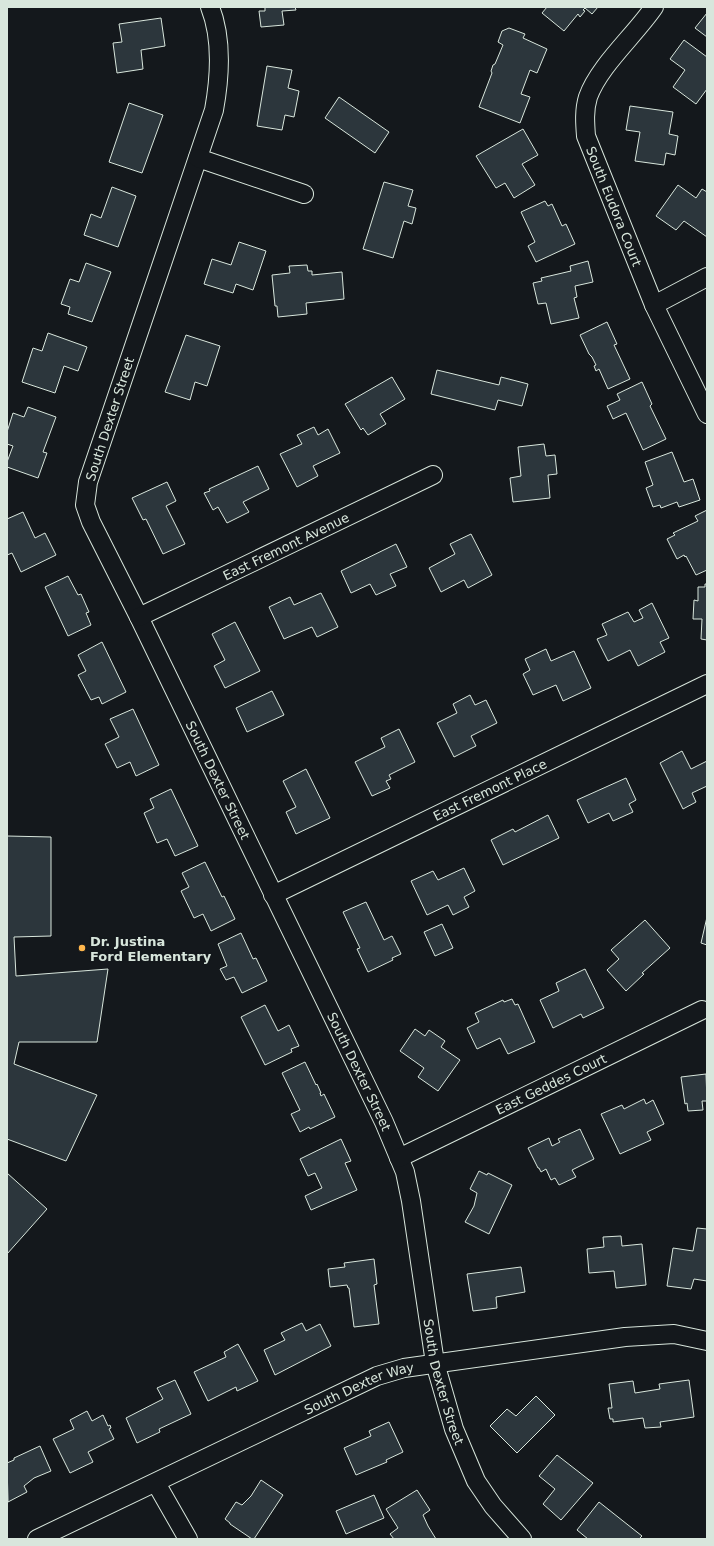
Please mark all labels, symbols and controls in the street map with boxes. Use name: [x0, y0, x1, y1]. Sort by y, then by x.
street label: South Eudora Court: [583, 144, 645, 268]
street label: South Dexter Street: [83, 355, 137, 483]
street label: East Fremont Avenue: [220, 509, 351, 583]
street label: South Dexter Street: [183, 718, 253, 842]
street label: East Fremont Place: [430, 756, 549, 824]
place label: Dr. Justina Ford Elementary: [90, 934, 212, 964]
marker: Dr. Justina Ford Elementary: [77, 943, 87, 953]
street label: South Dexter Street: [324, 1010, 394, 1133]
street label: East Geddes Court: [493, 1050, 609, 1117]
street label: South Dexter Street: [421, 1318, 467, 1447]
street label: South Dexter Way: [302, 1359, 415, 1417]

